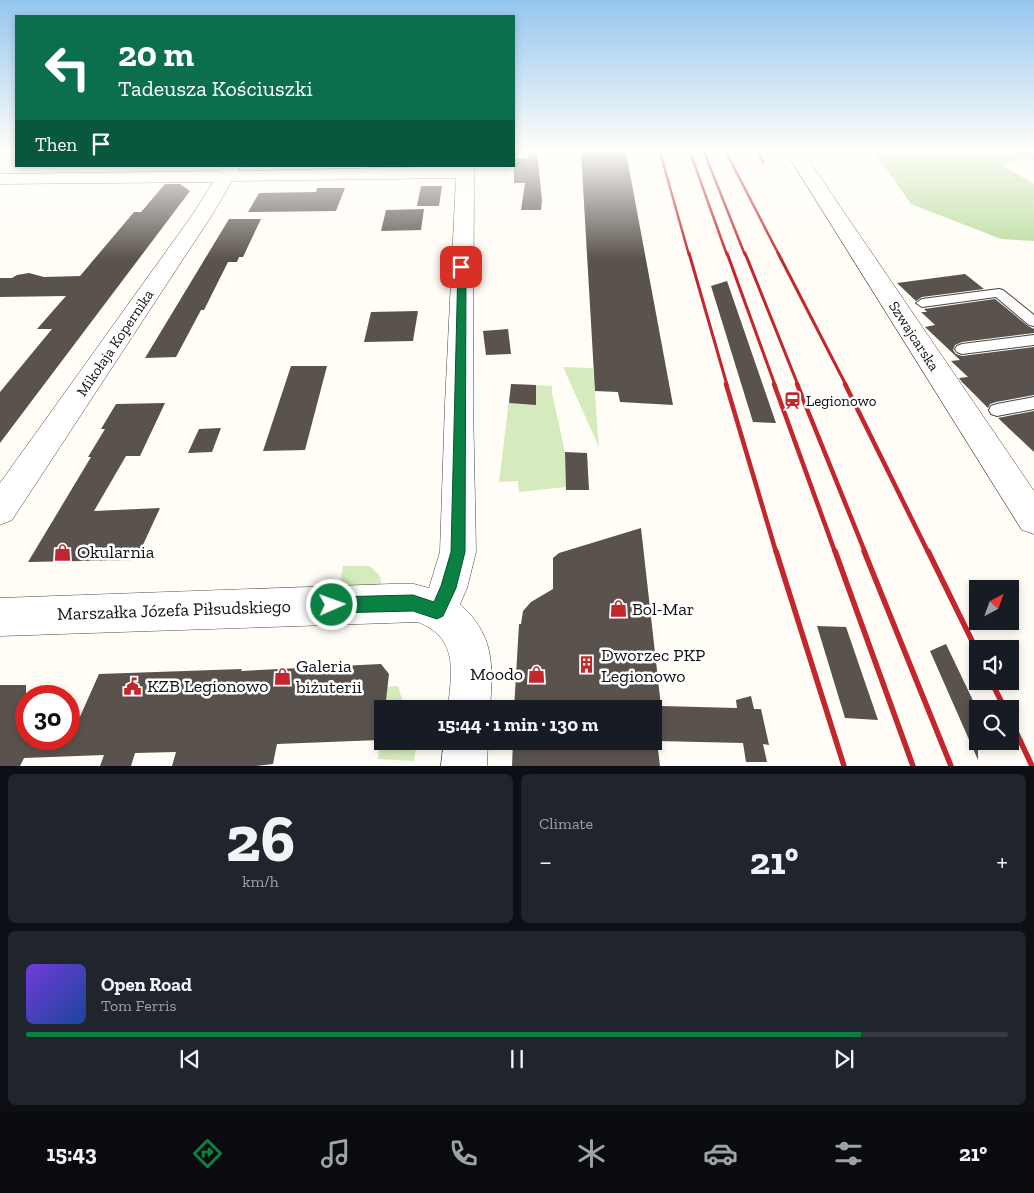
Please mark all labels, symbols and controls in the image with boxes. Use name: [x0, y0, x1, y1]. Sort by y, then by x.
text: 20 m: [118, 33, 194, 75]
icon: left: [35, 35, 100, 100]
text: Tadeusza Kościuszki: [118, 75, 313, 102]
icon: arrive: [87, 130, 115, 158]
text: Then: [35, 133, 77, 156]
pin: [440, 246, 482, 288]
icon: arrive: [447, 253, 475, 281]
street label: Mikołaja Kopernika: [73, 286, 157, 400]
street label: Szwajcarska: [885, 298, 943, 374]
station icon: Legionowo: [782, 391, 802, 411]
place label: Legionowo: [806, 392, 877, 410]
place label: Okularnia: [77, 541, 155, 563]
shop icon: Okularnia: [53, 542, 73, 562]
position arrow: [305, 578, 357, 630]
north arrow: [969, 580, 1019, 630]
map controls: [969, 580, 1019, 750]
street label: Marszałka Józefa Piłsudskiego: [57, 595, 291, 625]
place label: Bol-Mar: [632, 598, 694, 620]
shop icon: Bol-Mar: [608, 599, 628, 619]
button: sound: [969, 640, 1019, 690]
place label: Dworzec PKP Legionowo: [601, 644, 705, 687]
place label: Galeria biżuterii: [295, 655, 362, 698]
building icon: Dworzec PKP Legionowo: [577, 655, 597, 675]
place label: Moodo: [470, 663, 523, 685]
shop icon: Moodo: [527, 664, 547, 684]
shop icon: Galeria biżuterii: [272, 666, 292, 686]
place label: KZB Legionowo: [147, 675, 269, 697]
public building icon: KZB Legionowo: [123, 676, 143, 696]
speed limit sign: 30: [15, 685, 80, 750]
button: search: [969, 700, 1019, 750]
text: 15:44 · 1 min · 130 m: [438, 713, 598, 736]
text: 26: [226, 800, 295, 878]
text: Climate: [539, 814, 593, 833]
text: 21°: [750, 838, 799, 884]
text: −: [539, 845, 552, 878]
text: +: [996, 845, 1008, 878]
text: km/h: [242, 872, 279, 891]
text: Open Road: [101, 973, 192, 996]
text: Tom Ferris: [101, 996, 177, 1015]
icon: previous: [176, 1045, 204, 1073]
icon: pause: [503, 1045, 531, 1073]
icon: next: [830, 1045, 858, 1073]
icon: directions: [190, 1136, 225, 1171]
icon: music: [318, 1136, 353, 1171]
icon: phone: [446, 1136, 481, 1171]
icon: climate: [574, 1136, 609, 1171]
icon: car: [703, 1136, 738, 1171]
icon: filters: [831, 1136, 866, 1171]
text: 15:43: [47, 1140, 97, 1167]
text: 21°: [959, 1140, 987, 1167]

